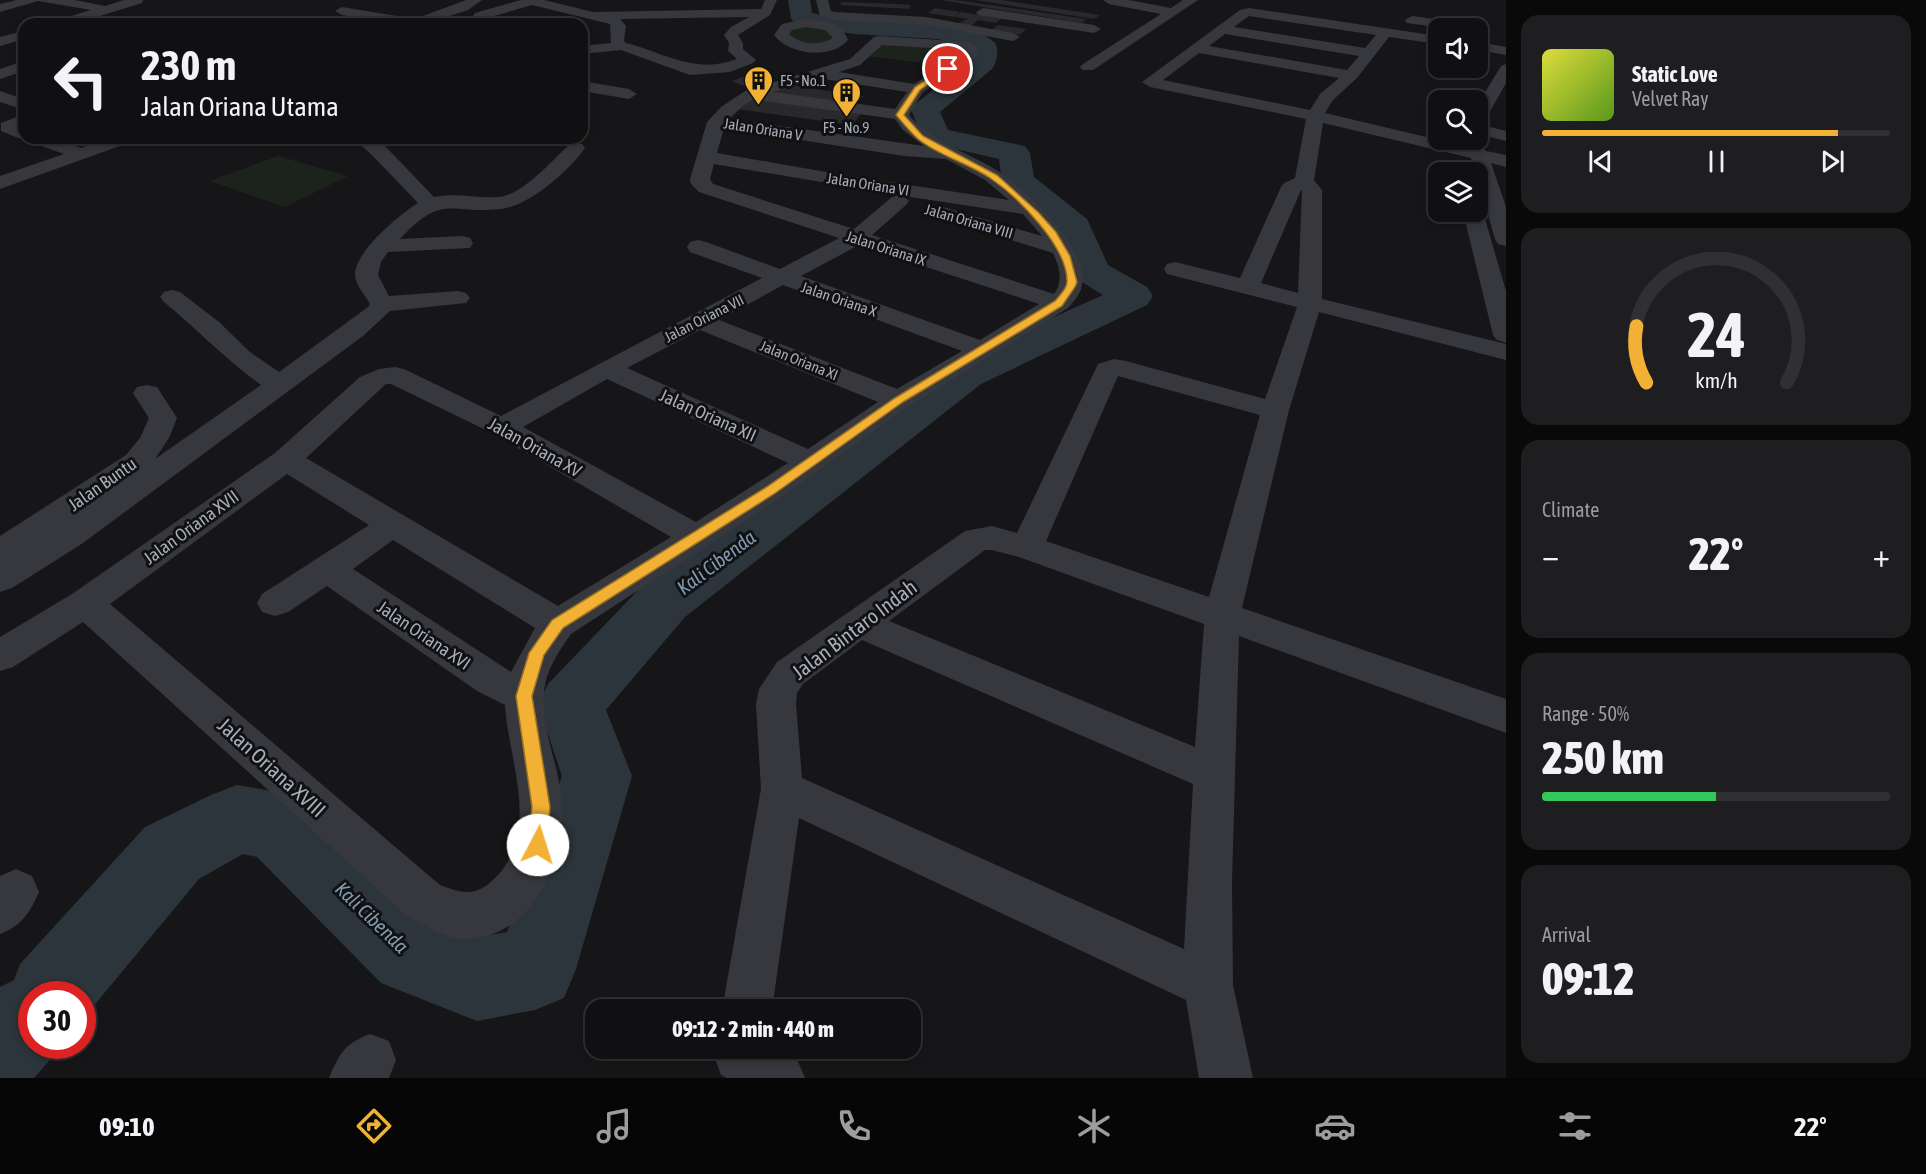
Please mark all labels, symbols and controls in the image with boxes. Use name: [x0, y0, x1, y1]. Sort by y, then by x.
map controls: [1428, 18, 1488, 222]
button: sound: [1428, 18, 1488, 78]
text: 230 m: [141, 41, 236, 89]
icon: left: [42, 42, 120, 120]
pin: [922, 43, 973, 94]
icon: arrive: [931, 52, 964, 85]
text: Static Love: [1632, 61, 1718, 87]
building icon: F5 - No.1: [743, 64, 775, 106]
place label: F5 - No.1: [780, 72, 827, 89]
building icon: F5 - No.9: [830, 76, 862, 118]
text: Velvet Ray: [1632, 87, 1709, 110]
button: search: [1428, 90, 1488, 150]
text: Jalan Oriana Utama: [141, 91, 339, 122]
street label: Jalan Oriana V: [722, 114, 804, 144]
place label: F5 - No.9: [823, 119, 869, 136]
icon: previous: [1584, 145, 1617, 178]
icon: pause: [1700, 145, 1733, 178]
icon: next: [1816, 145, 1849, 178]
button: layers: [1428, 162, 1488, 222]
street label: Jalan Oriana VI: [826, 169, 910, 199]
street label: Jalan Oriana VIII: [923, 200, 1015, 242]
street label: Jalan Oriana IX: [844, 227, 928, 269]
street label: Jalan Oriana X: [799, 278, 879, 320]
street label: Jalan Oriana VII: [661, 291, 747, 345]
text: 24: [1687, 300, 1745, 371]
street label: Jalan Oriana XI: [758, 337, 840, 383]
text: km/h: [1695, 369, 1737, 394]
street label: Jalan Oriana XII: [656, 384, 760, 446]
street label: Jalan Oriana XV: [485, 413, 585, 481]
street label: Jalan Buntu: [64, 453, 140, 515]
street label: Jalan Oriana XVII: [139, 485, 243, 569]
text: Climate: [1542, 498, 1599, 521]
water label: Kali Cibenda: [672, 525, 760, 599]
text: 22°: [1689, 528, 1743, 580]
text: −: [1542, 536, 1559, 574]
text: +: [1873, 536, 1890, 574]
street label: Jalan Bintaro Indah: [787, 574, 921, 684]
street label: Jalan Oriana XVI: [373, 596, 475, 674]
text: Range · 50%: [1542, 702, 1629, 725]
street label: Jalan Oriana XVIII: [213, 712, 331, 822]
text: 250 km: [1542, 732, 1664, 784]
position arrow: [506, 813, 570, 877]
water label: Kali Cibenda: [331, 877, 413, 957]
text: Arrival: [1542, 923, 1591, 946]
text: 09:12: [1542, 953, 1635, 1005]
speed limit sign: 30: [18, 981, 96, 1059]
text: 09:12 · 2 min · 440 m: [672, 1016, 834, 1042]
icon: directions: [353, 1105, 395, 1147]
icon: music: [593, 1105, 635, 1147]
icon: phone: [833, 1105, 875, 1147]
icon: climate: [1073, 1105, 1115, 1147]
icon: car: [1314, 1105, 1356, 1147]
icon: filters: [1554, 1105, 1596, 1147]
text: 09:10: [99, 1111, 155, 1142]
text: 22°: [1794, 1111, 1827, 1142]

